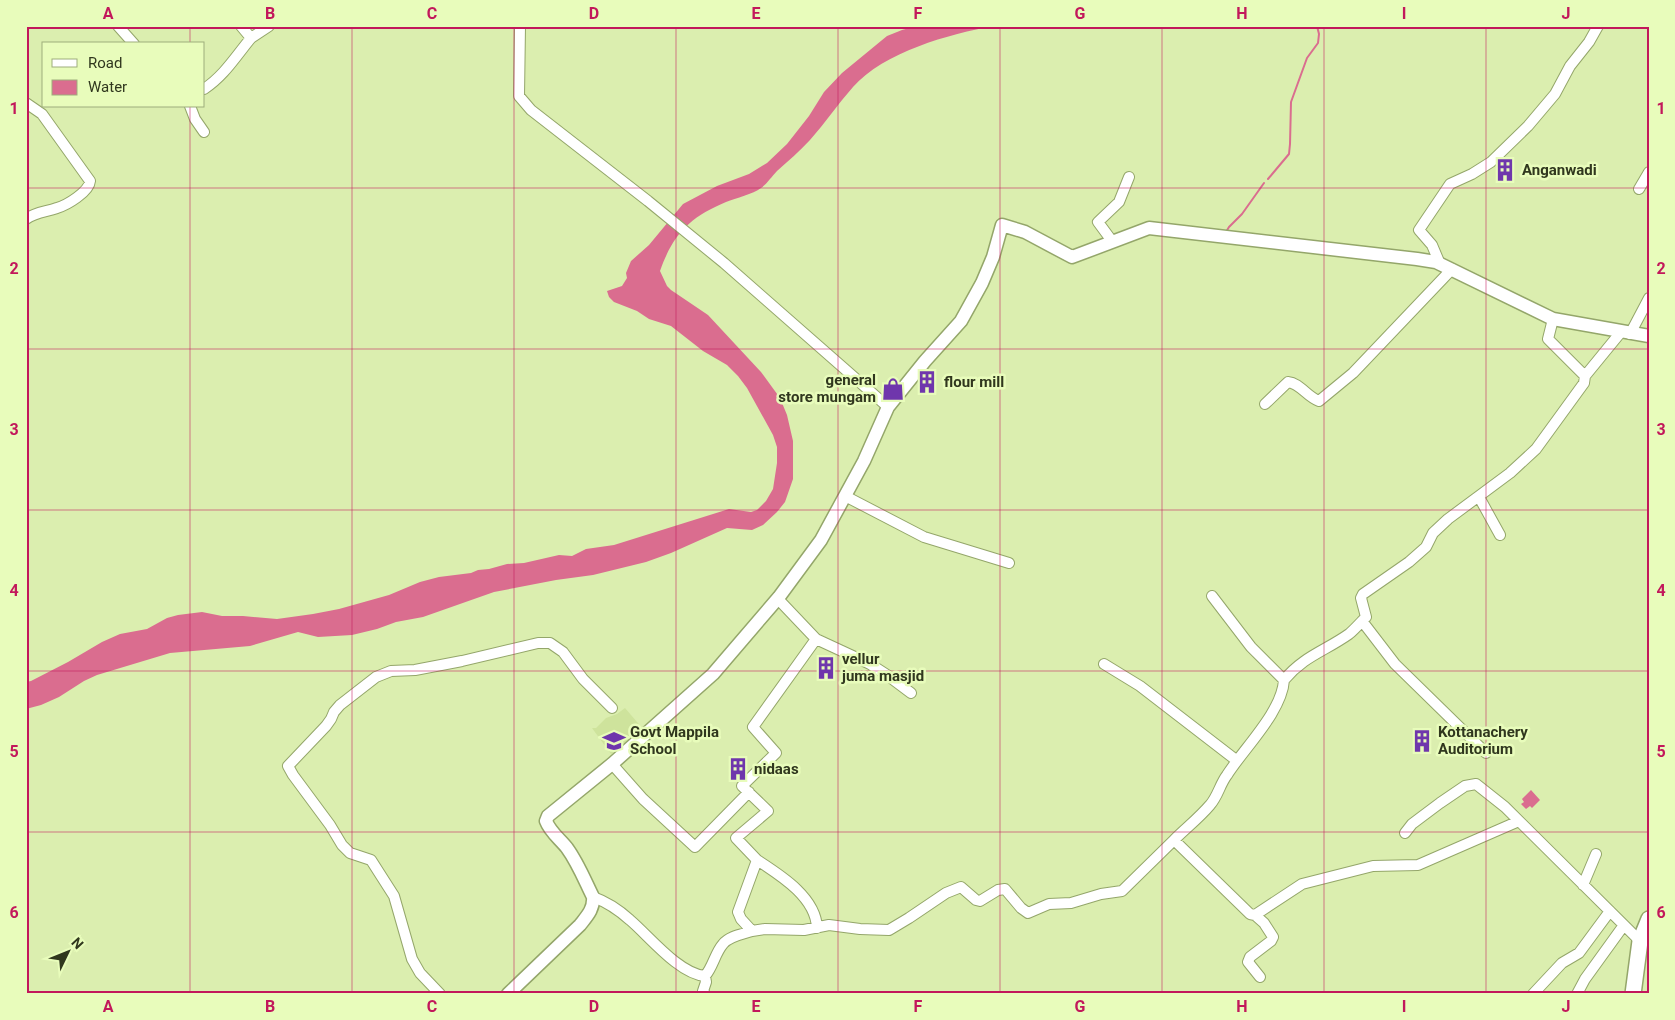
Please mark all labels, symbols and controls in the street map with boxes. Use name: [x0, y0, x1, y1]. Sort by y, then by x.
text: A: [103, 4, 114, 23]
text: B: [265, 4, 275, 23]
text: C: [427, 4, 437, 23]
text: D: [589, 4, 599, 23]
text: E: [752, 4, 761, 23]
text: F: [914, 4, 923, 23]
text: G: [1075, 4, 1086, 23]
text: H: [1236, 4, 1248, 23]
text: I: [1402, 4, 1406, 23]
text: J: [1562, 4, 1570, 23]
legend: [42, 42, 205, 108]
text: Road: [88, 54, 122, 72]
text: Water: [88, 78, 127, 96]
text: 1: [9, 99, 19, 118]
text: 1: [1656, 99, 1666, 118]
building icon: Anganwadi: [1492, 157, 1518, 183]
place label: Anganwadi: [1522, 161, 1597, 179]
text: 2: [9, 259, 19, 278]
text: 2: [1656, 259, 1666, 278]
building icon: flour mill: [914, 369, 940, 395]
place label: general store mungam: [778, 371, 876, 406]
place label: flour mill: [944, 373, 1004, 391]
shop icon: general store mungam: [880, 376, 906, 402]
text: 3: [9, 420, 19, 439]
text: 3: [1656, 420, 1666, 439]
text: 4: [9, 581, 19, 600]
text: 4: [1656, 581, 1666, 600]
place label: vellur juma masjid: [841, 650, 924, 685]
building icon: vellur juma masjid: [813, 655, 839, 681]
place label: Govt Mappila School: [630, 723, 719, 758]
place label: Kottanachery Auditorium: [1438, 723, 1528, 758]
school or university icon: Govt Mappila School: [601, 728, 627, 754]
building icon: Kottanachery Auditorium: [1409, 728, 1435, 754]
text: 5: [9, 742, 19, 761]
text: 5: [1656, 742, 1666, 761]
building icon: nidaas: [725, 756, 751, 782]
place label: nidaas: [754, 760, 799, 778]
text: 6: [9, 903, 19, 922]
text: 6: [1656, 903, 1666, 922]
north arrow: [42, 928, 92, 978]
text: N: [68, 934, 87, 952]
text: A: [103, 997, 114, 1016]
text: B: [265, 997, 275, 1016]
text: C: [427, 997, 437, 1016]
text: D: [589, 997, 599, 1016]
text: E: [752, 997, 761, 1016]
text: F: [914, 997, 923, 1016]
text: G: [1075, 997, 1086, 1016]
text: H: [1236, 997, 1248, 1016]
text: I: [1402, 997, 1406, 1016]
text: J: [1562, 997, 1570, 1016]

